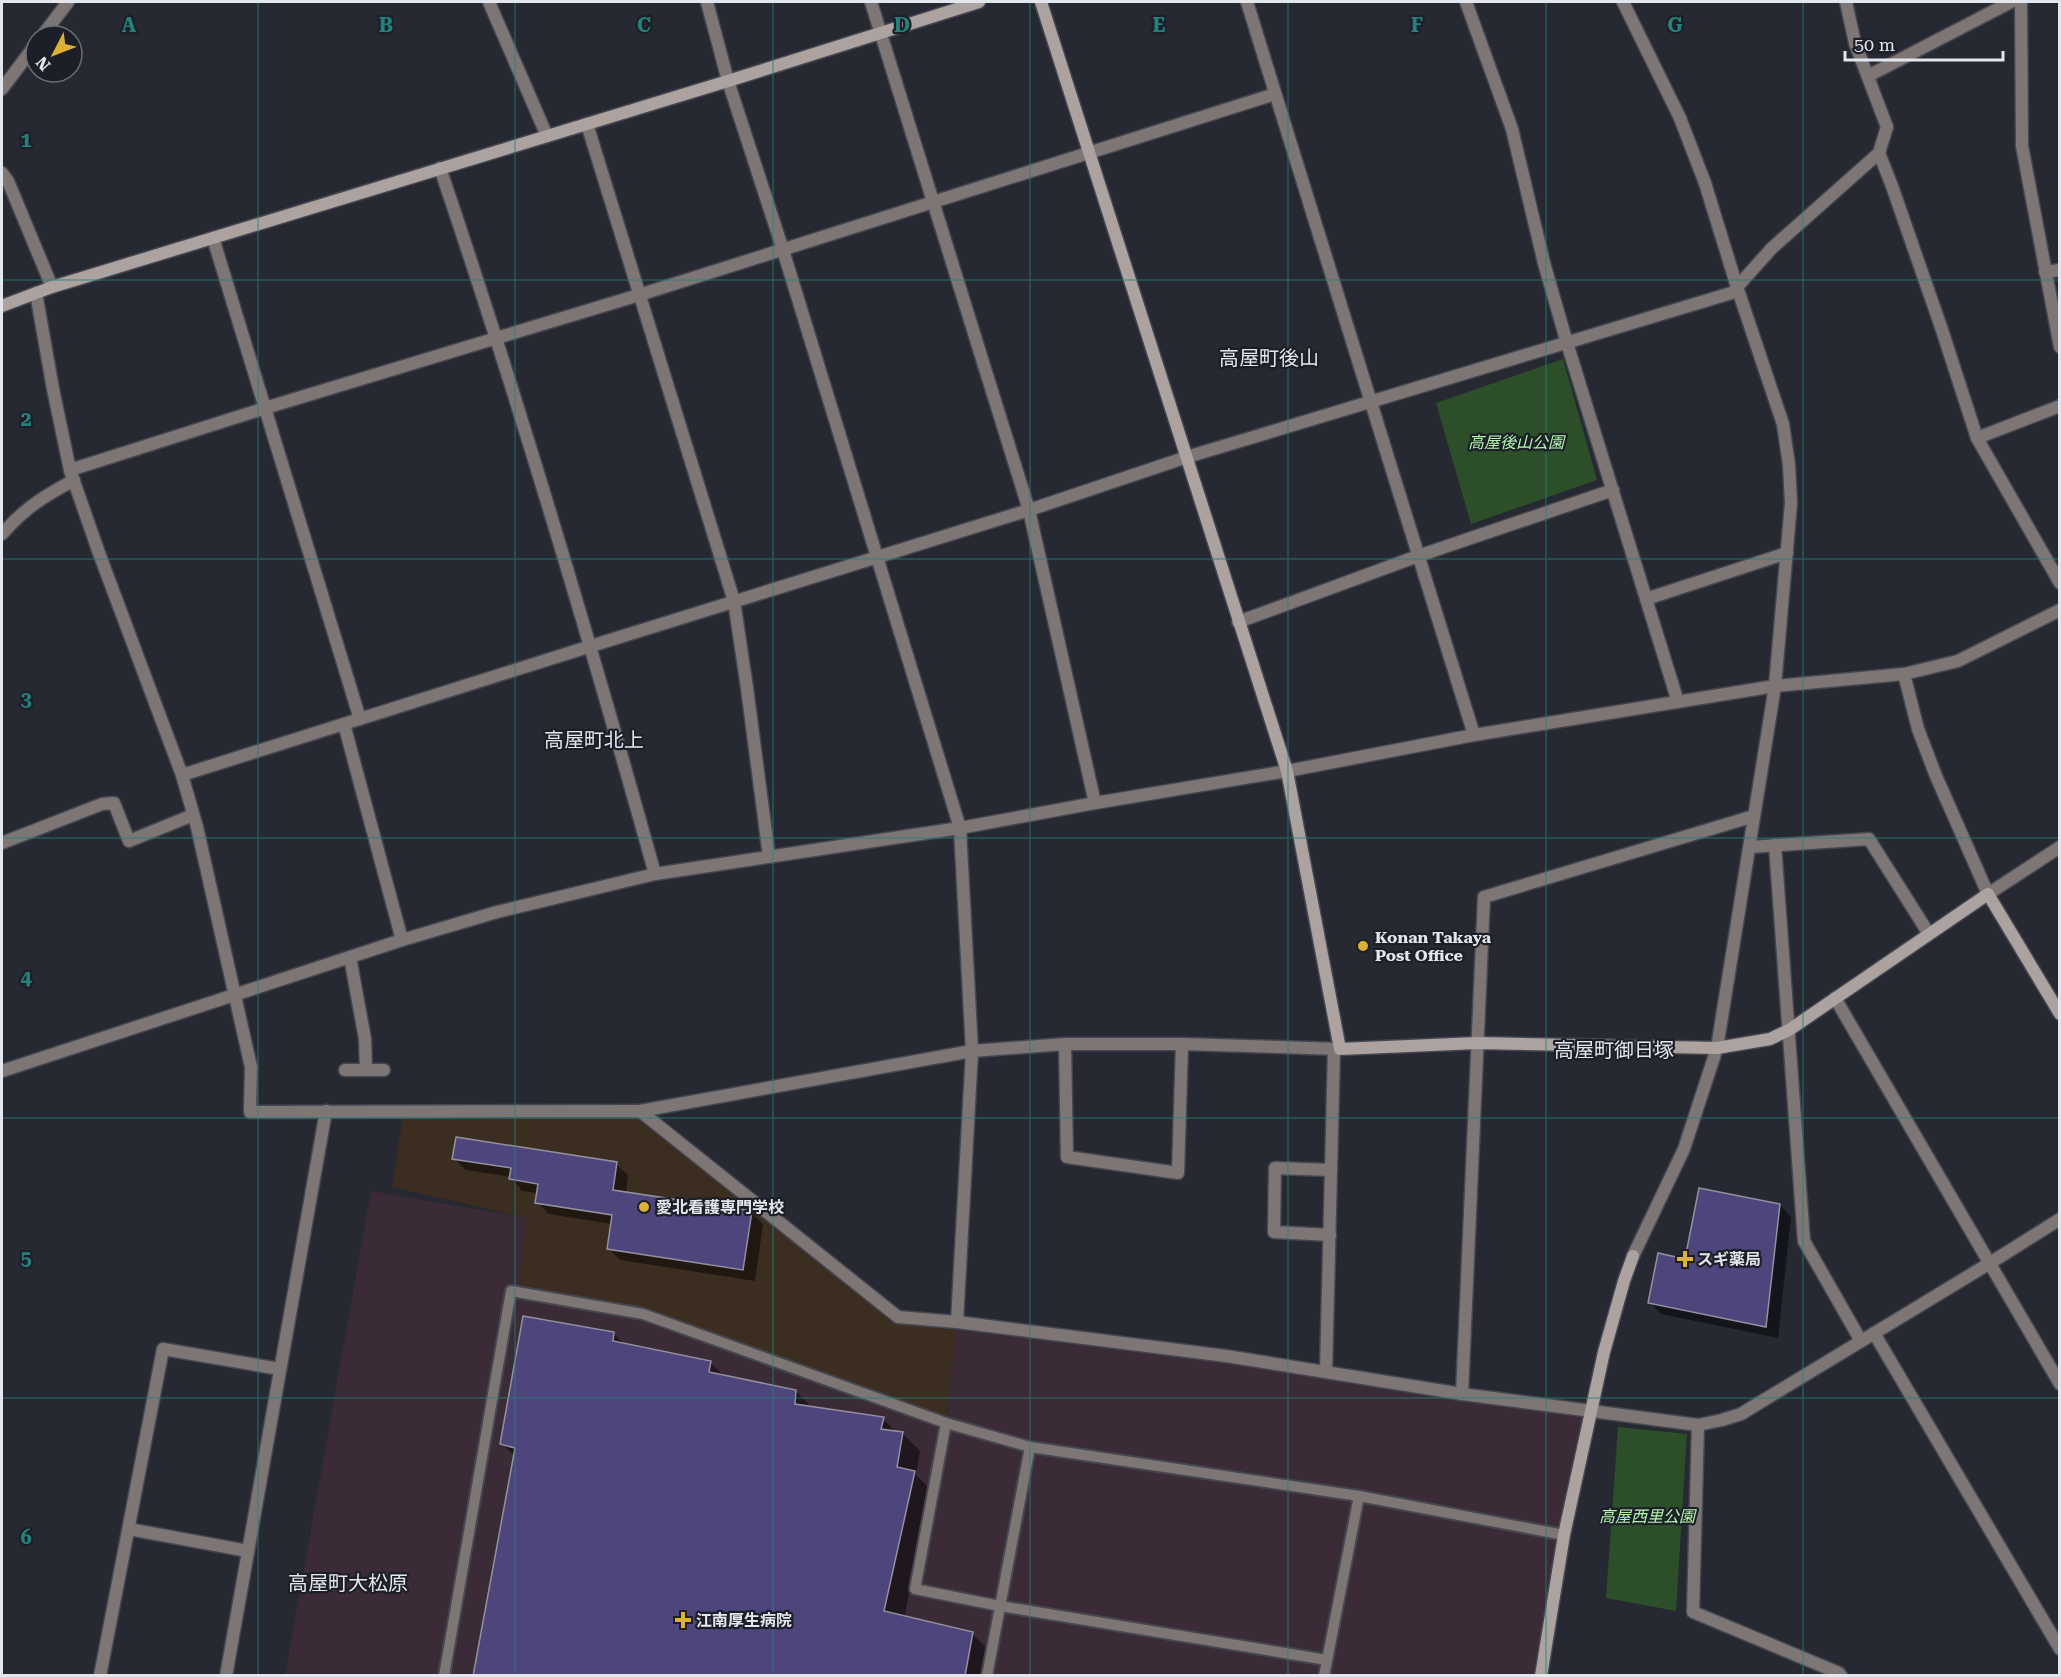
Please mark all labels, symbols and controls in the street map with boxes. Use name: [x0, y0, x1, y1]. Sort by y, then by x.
text: A: [122, 13, 137, 37]
text: B: [379, 13, 393, 37]
text: C: [637, 13, 651, 37]
text: D: [894, 13, 910, 37]
text: E: [1153, 13, 1166, 37]
text: F: [1411, 13, 1423, 37]
text: G: [1667, 13, 1683, 37]
north arrow: [24, 24, 84, 84]
scale bar: [1845, 24, 2002, 62]
text: 50 m: [1854, 34, 1895, 55]
text: N: [32, 53, 54, 75]
text: 1: [20, 128, 32, 152]
district label: 高屋町後山: [1219, 346, 1319, 370]
text: 2: [20, 407, 32, 431]
park label: 高屋後山公園: [1468, 433, 1566, 452]
text: 3: [20, 687, 32, 711]
district label: 高屋町北上: [544, 728, 644, 752]
place label: Konan Takaya Post Office: [1375, 928, 1492, 965]
marker: Konan Takaya Post Office: [1356, 939, 1370, 953]
text: 4: [20, 966, 32, 990]
district label: 高屋町御日塚: [1554, 1038, 1674, 1062]
place label: 愛北看護専門学校: [656, 1198, 784, 1217]
marker: 愛北看護専門学校: [637, 1200, 651, 1214]
text: 5: [20, 1246, 32, 1270]
place label: スギ薬局: [1697, 1250, 1761, 1269]
marker: スギ薬局: [1678, 1252, 1692, 1266]
park label: 高屋西里公園: [1599, 1507, 1697, 1526]
text: 6: [20, 1525, 32, 1549]
district label: 高屋町大松原: [288, 1571, 408, 1595]
marker: 江南厚生病院: [674, 1611, 692, 1629]
place label: 江南厚生病院: [696, 1611, 792, 1630]

